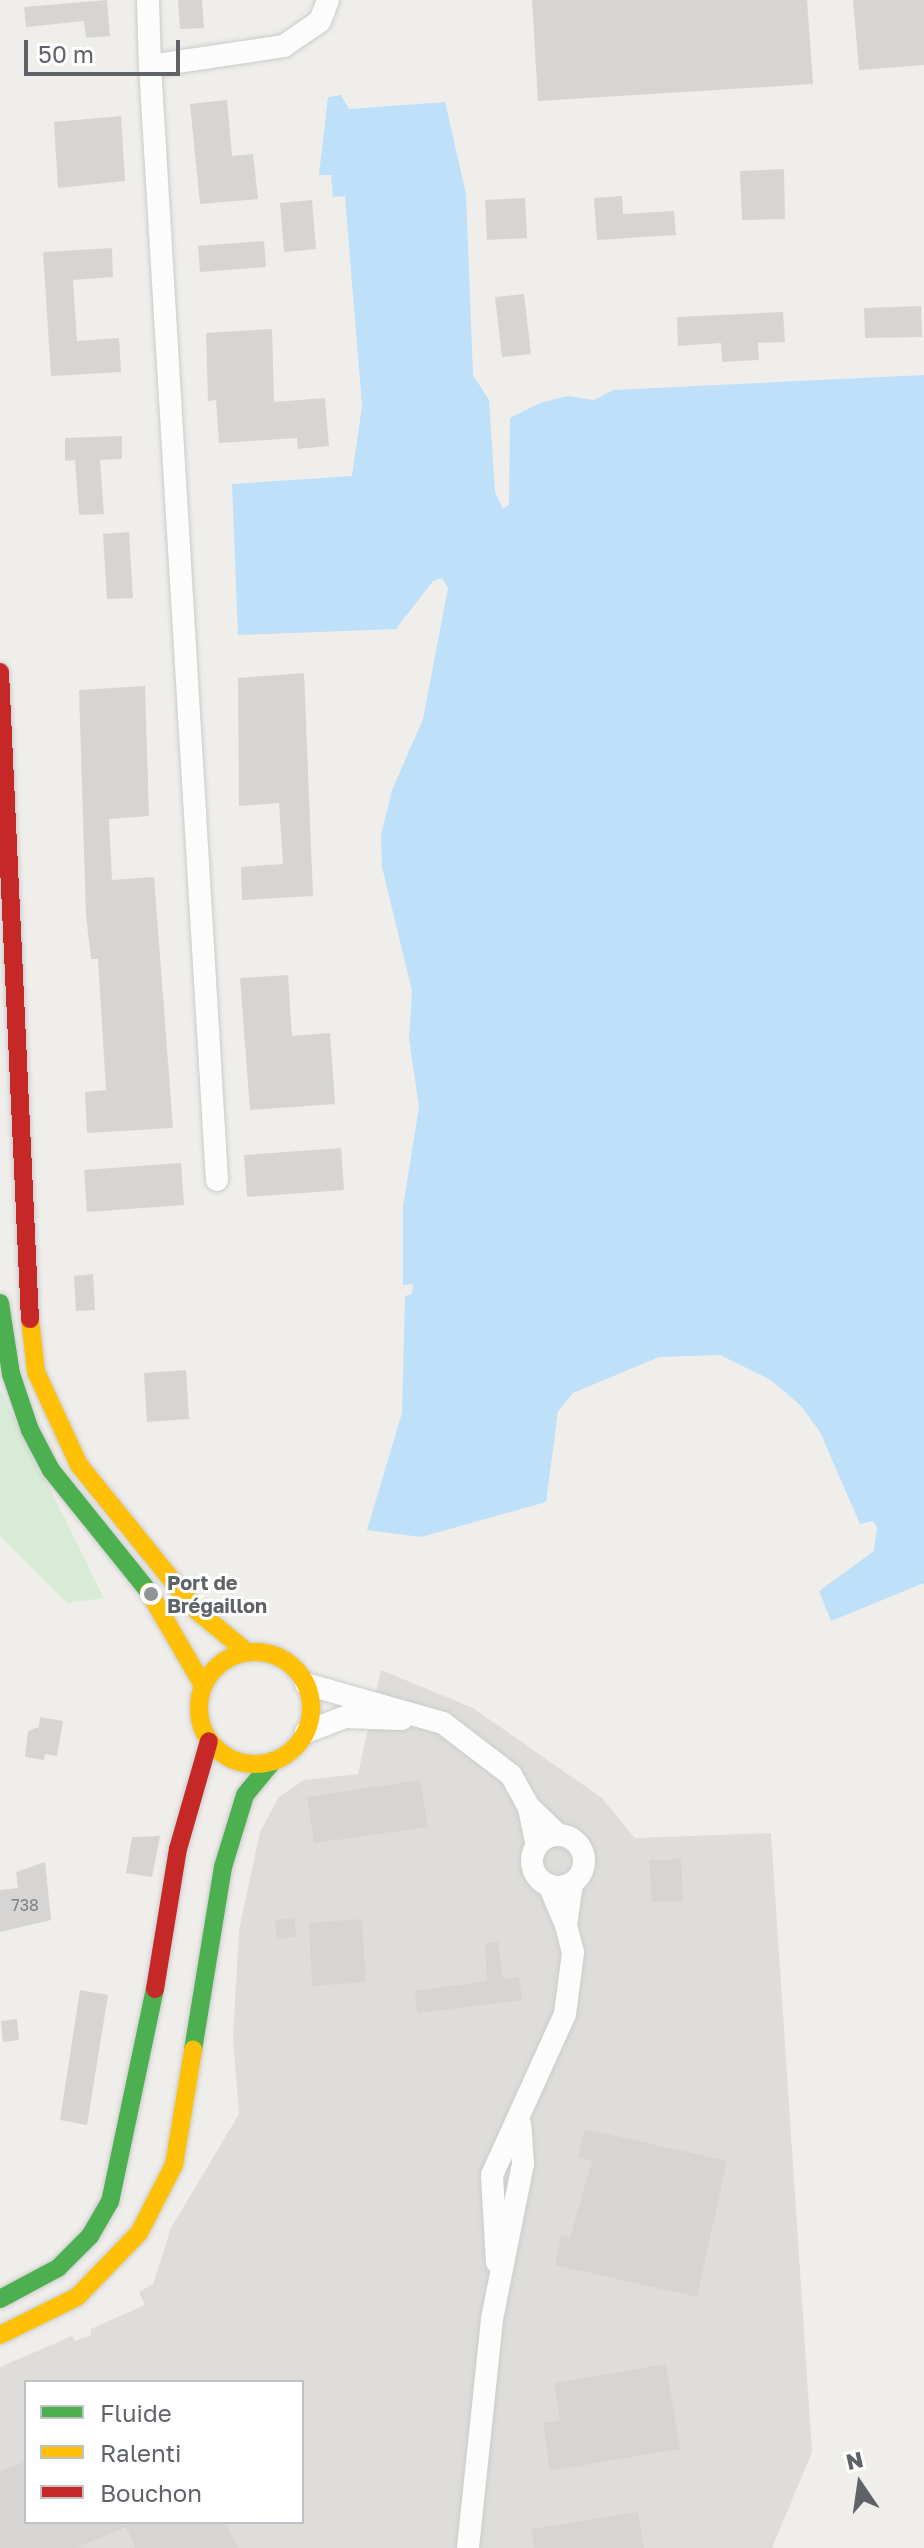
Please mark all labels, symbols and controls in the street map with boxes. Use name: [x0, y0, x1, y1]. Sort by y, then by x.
scale bar: [28, 24, 184, 74]
text: 50 m: [38, 39, 94, 68]
place label: Port de Brégaillon: [167, 1570, 267, 1617]
marker: Port de Brégaillon: [142, 1585, 160, 1603]
house number: 738: [11, 1895, 39, 1915]
legend: [24, 2380, 304, 2524]
text: Fluide: [100, 2398, 172, 2427]
text: Ralenti: [100, 2438, 182, 2467]
north arrow: [820, 2444, 900, 2524]
text: N: [843, 2445, 866, 2475]
text: Bouchon: [100, 2478, 202, 2507]

